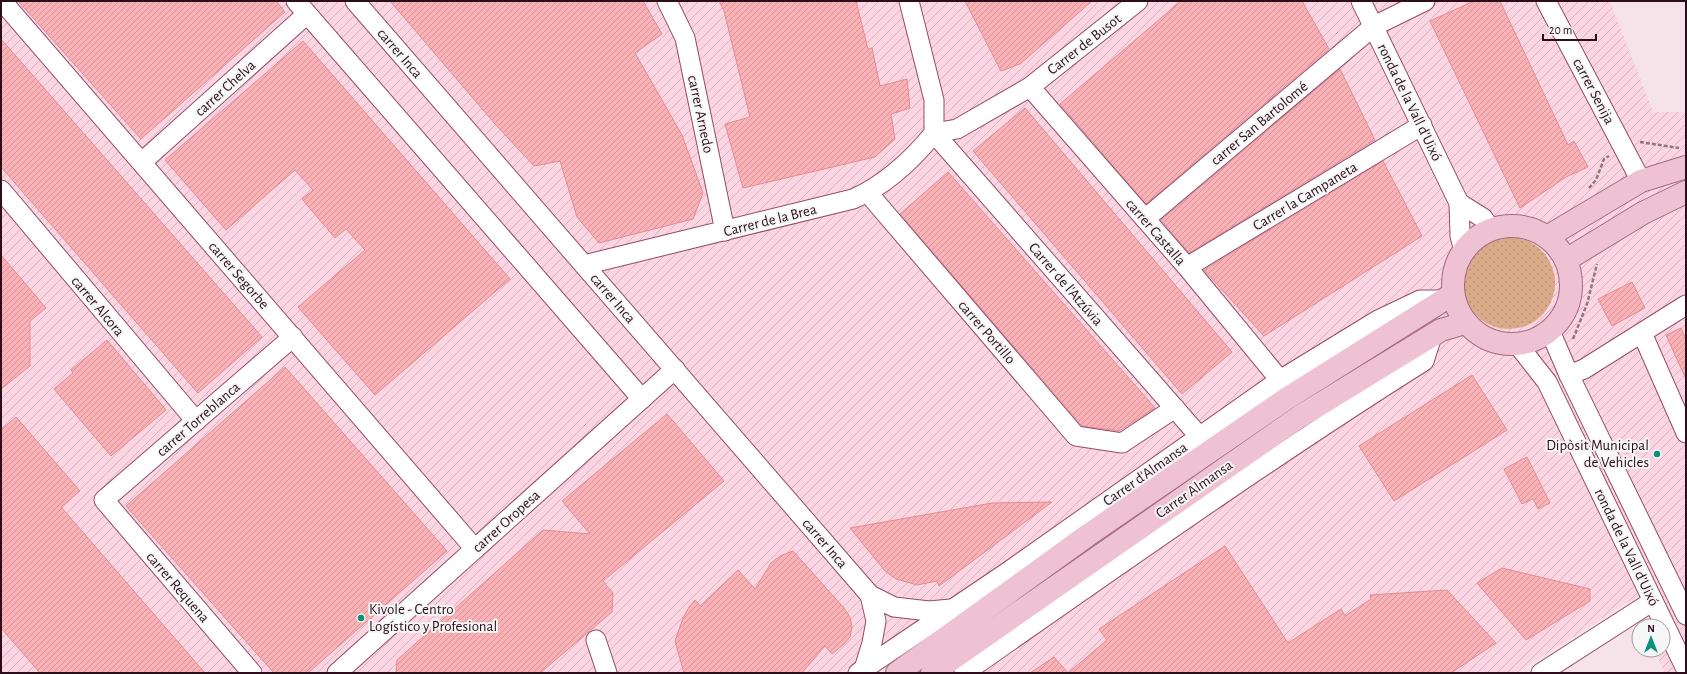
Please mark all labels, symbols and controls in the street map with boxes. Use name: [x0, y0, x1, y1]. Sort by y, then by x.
street label: Carrer de Busot: [1045, 11, 1124, 78]
scale bar: [1543, 16, 1596, 42]
text: 20 m: [1549, 24, 1572, 36]
street label: carrer Inca: [374, 26, 425, 81]
street label: ronda de la Vall d'Uixó: [1375, 41, 1444, 163]
street label: carrer Senija: [1570, 56, 1617, 127]
street label: carrer Chelva: [192, 57, 258, 119]
street label: carrer Arnedo: [685, 74, 716, 155]
street label: carrer San Bartolomé: [1208, 79, 1311, 168]
street label: Carrer la Campaneta: [1250, 159, 1360, 233]
street label: carrer Castalla: [1123, 196, 1188, 268]
street label: Carrer de la Brea: [722, 202, 818, 239]
street label: carrer Segorbe: [205, 239, 272, 312]
street label: Carrer de l'Atzúvia: [1026, 240, 1106, 329]
street label: carrer Inca: [587, 271, 638, 326]
street label: carrer Alcora: [68, 273, 127, 339]
street label: carrer Portillo: [955, 298, 1018, 367]
street label: carrer Torreblanca: [154, 379, 243, 459]
place label: Dipòsit Municipal de Vehicles: [1546, 438, 1649, 470]
street label: Carrer d'Almansa: [1100, 440, 1190, 509]
marker: Dipòsit Municipal de Vehicles: [1652, 449, 1662, 459]
street label: Carrer Almansa: [1153, 457, 1235, 521]
street label: ronda de la Vall d'Uixó: [1592, 486, 1661, 608]
street label: carrer Oropesa: [470, 487, 543, 555]
street label: carrer Inca: [799, 516, 850, 571]
street label: carrer Requena: [143, 549, 212, 625]
place label: Kivole - Centro Logístico y Profesional: [369, 602, 497, 634]
marker: Kivole - Centro Logístico y Profesional: [356, 613, 366, 623]
north arrow: [1631, 618, 1671, 658]
text: N: [1647, 623, 1655, 634]

